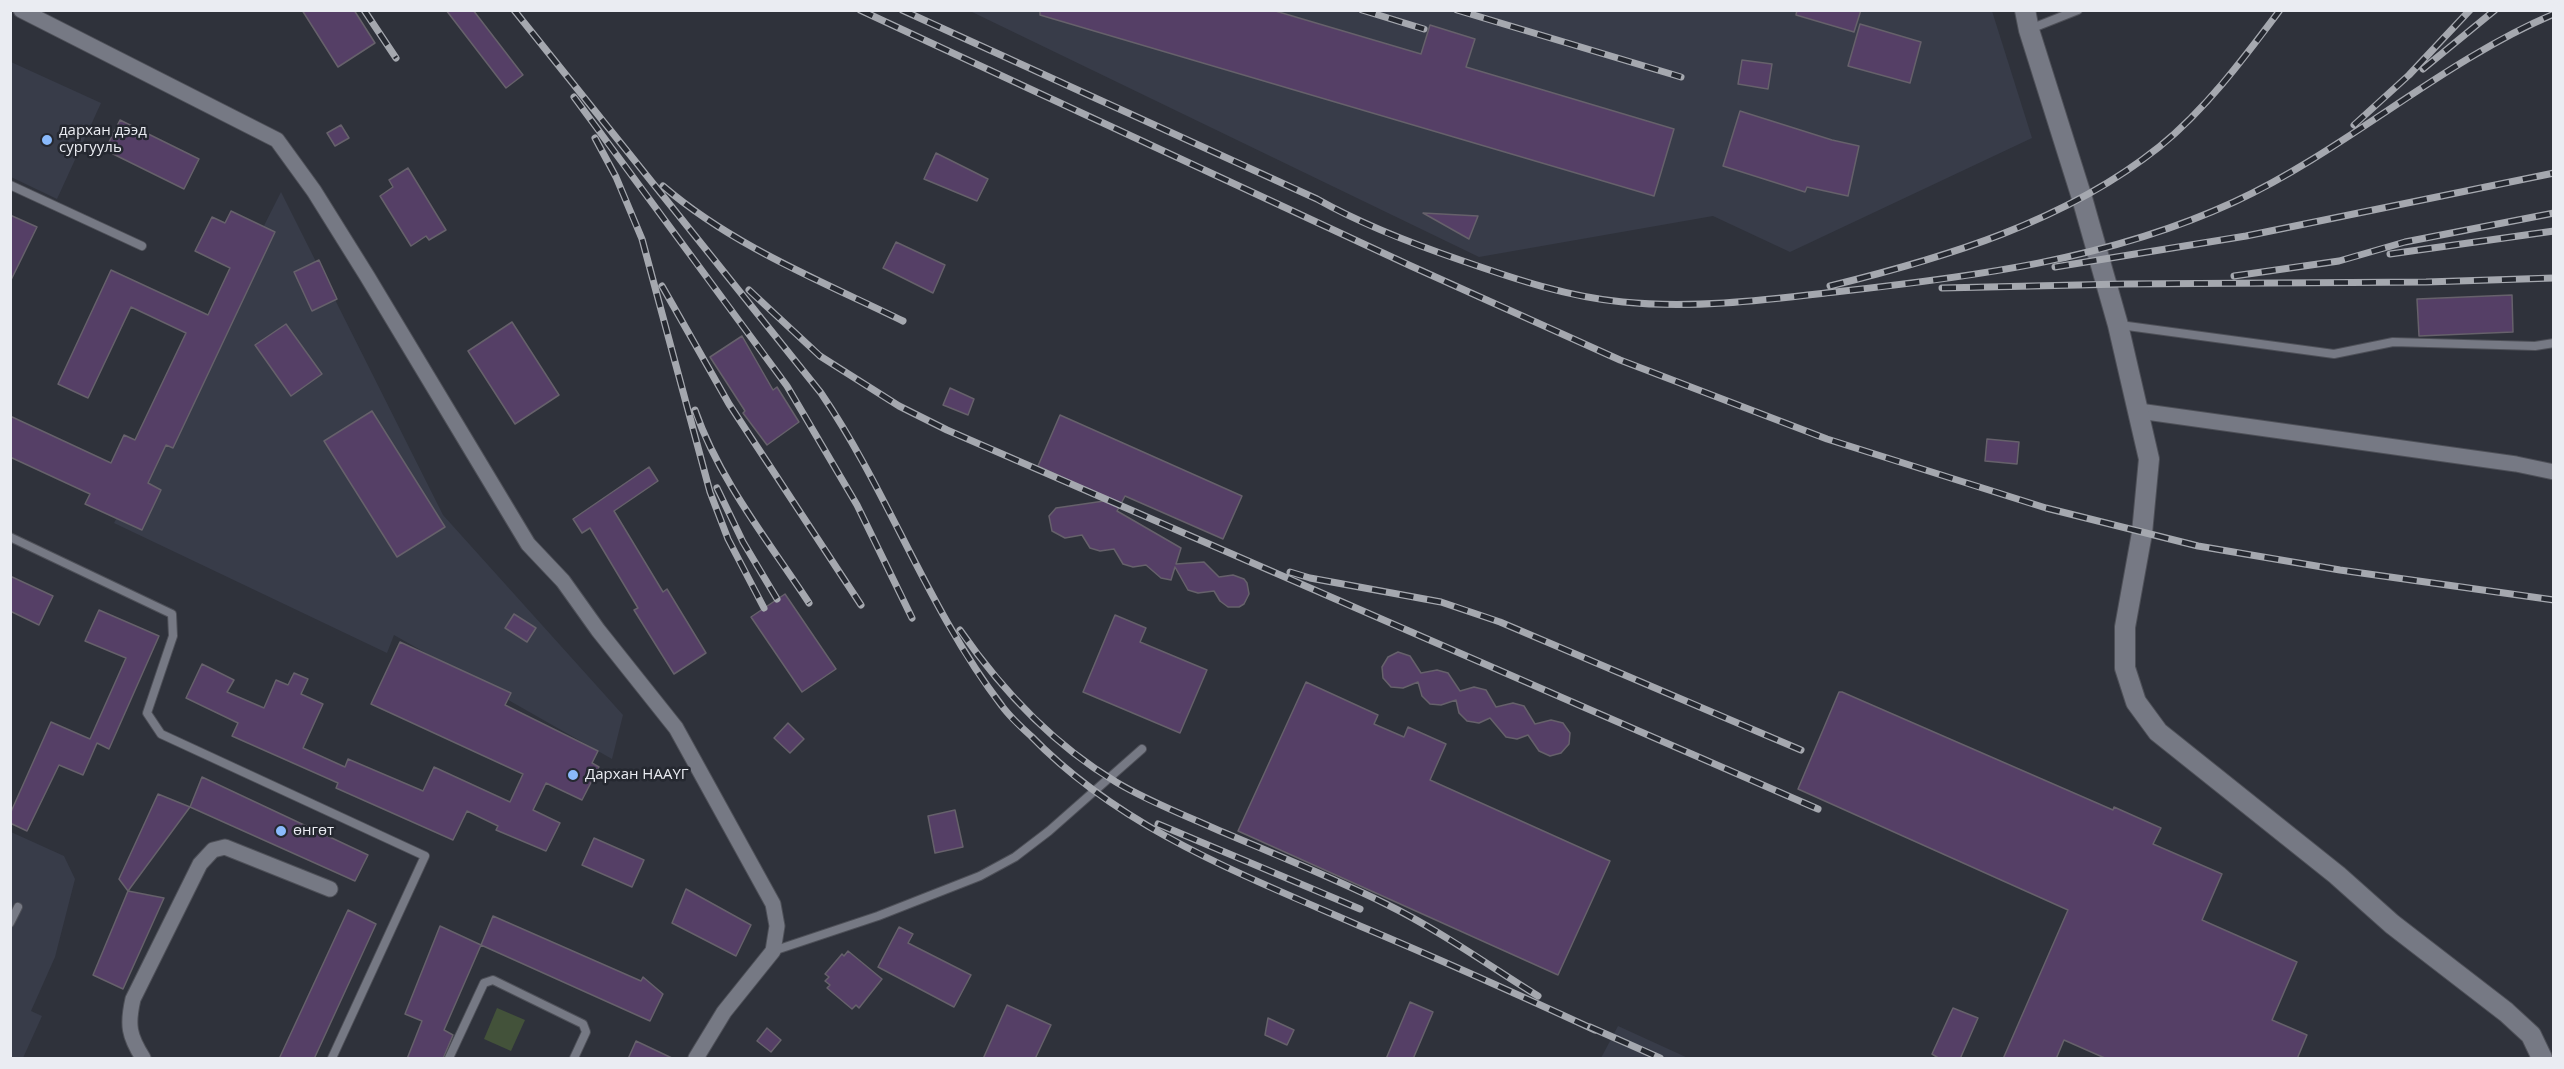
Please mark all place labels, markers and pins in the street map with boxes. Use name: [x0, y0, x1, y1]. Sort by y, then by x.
place label: дархан дээд сургууль: [59, 122, 147, 157]
marker: дархан дээд сургууль: [40, 133, 54, 147]
place label: Дархан НААҮГ: [585, 766, 689, 784]
marker: Дархан НААҮГ: [566, 768, 580, 782]
place label: өнгөт: [293, 822, 334, 840]
marker: өнгөт: [274, 824, 288, 838]

